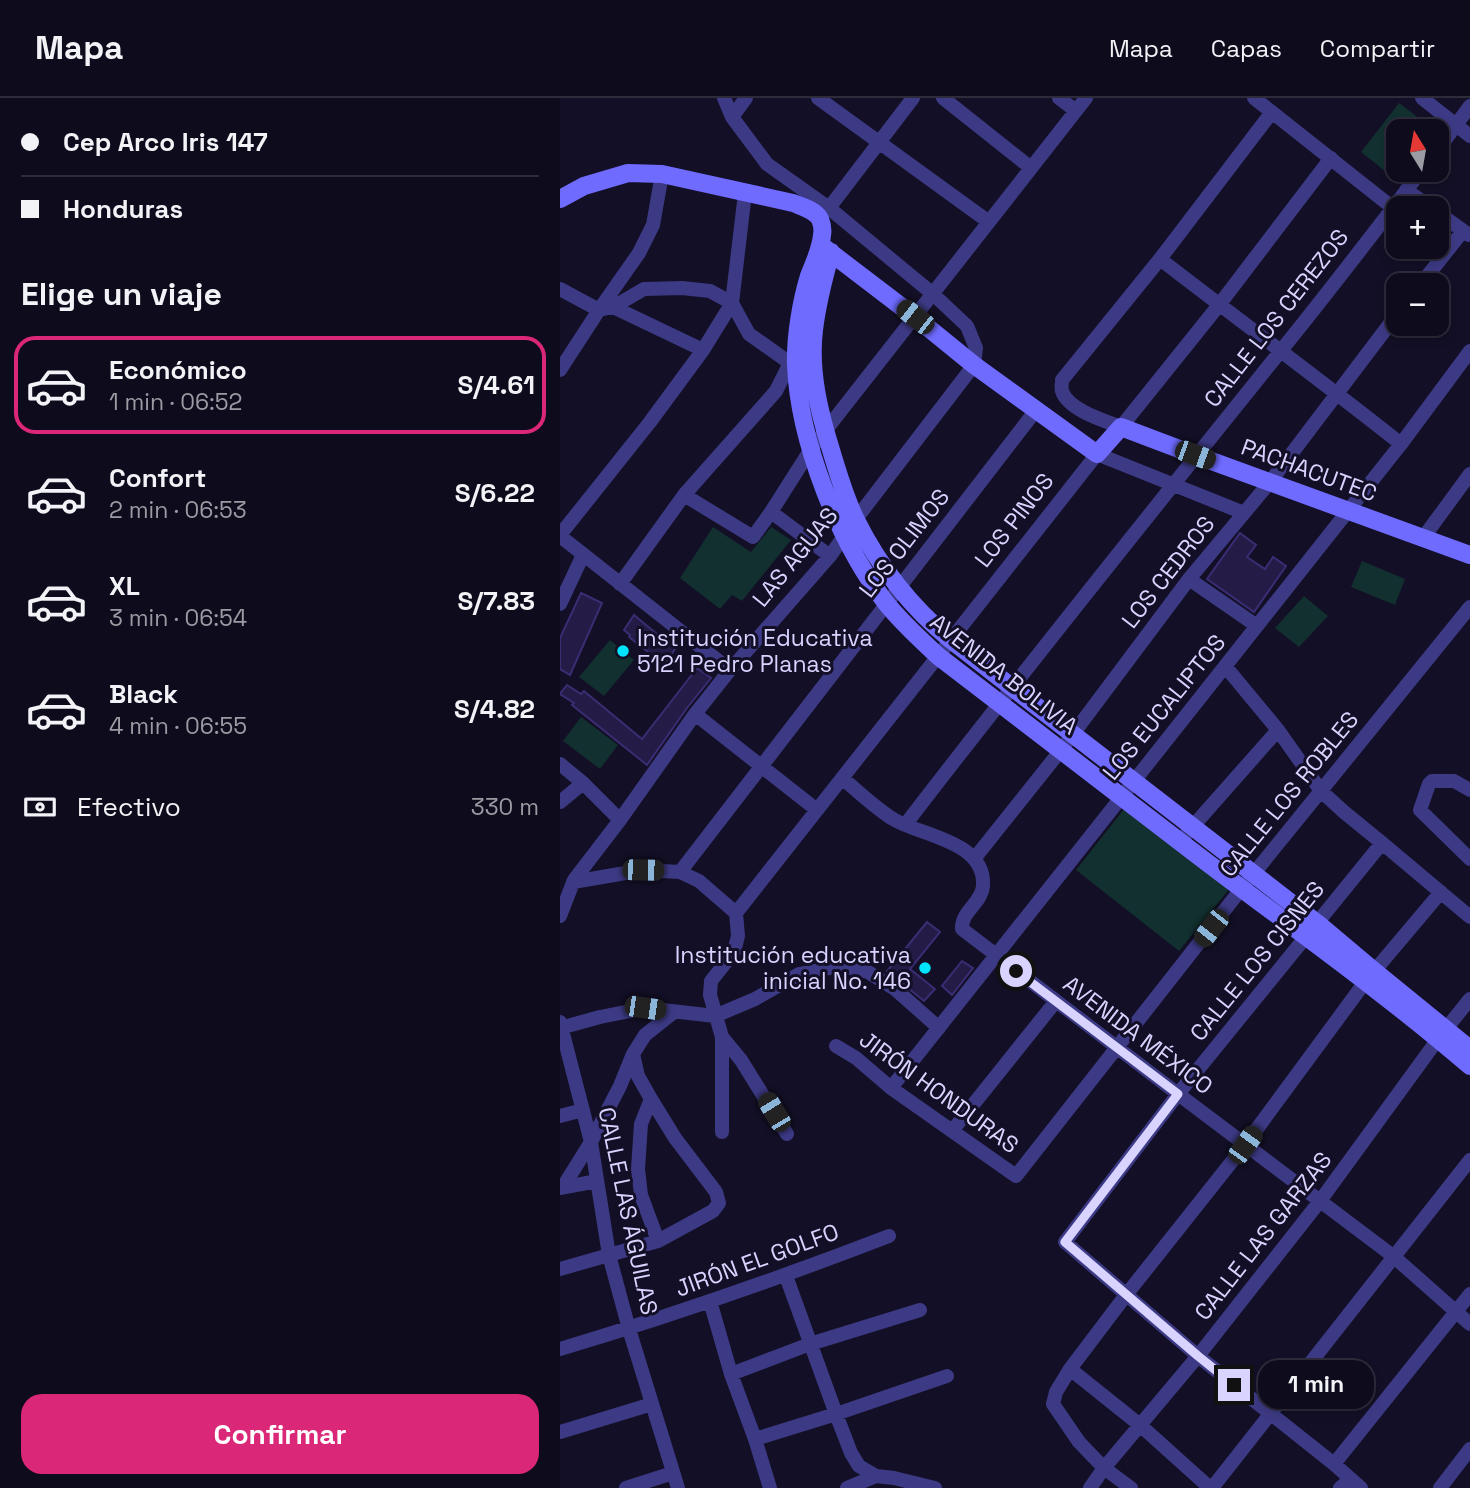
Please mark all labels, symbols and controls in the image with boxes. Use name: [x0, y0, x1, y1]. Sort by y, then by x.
text: Mapa: [35, 27, 123, 69]
text: Mapa: [1109, 33, 1173, 64]
text: Capas: [1211, 33, 1282, 64]
text: Compartir: [1320, 33, 1435, 64]
north arrow: [1386, 119, 1449, 182]
map controls: [1386, 119, 1449, 336]
text: Cep Arco Iris 147: [63, 125, 268, 159]
text: Honduras: [63, 192, 183, 226]
button: +: [1386, 196, 1449, 259]
street label: CALLE LOS CEREZOS: [1197, 223, 1355, 413]
button: −: [1386, 273, 1449, 336]
text: Elige un viaje: [21, 274, 222, 314]
car: [892, 296, 939, 338]
text: Económico: [109, 353, 247, 387]
icon: car: [25, 354, 88, 417]
text: S/4.61: [458, 368, 535, 402]
text: 1 min · 06:52: [109, 387, 242, 417]
street label: PACHACUTEC: [1237, 432, 1381, 508]
car: [1172, 438, 1219, 472]
text: Confort: [109, 461, 206, 495]
icon: car: [25, 462, 88, 525]
street label: LOS PINOS: [968, 467, 1060, 573]
text: S/6.22: [455, 476, 535, 510]
street label: LOS OLIMOS: [852, 482, 956, 604]
text: 2 min · 06:53: [109, 495, 247, 525]
street label: LAS AGUAS: [746, 501, 844, 613]
street label: LOS CEDROS: [1115, 510, 1221, 634]
text: XL: [109, 569, 140, 603]
icon: car: [25, 570, 88, 633]
text: S/7.83: [458, 584, 535, 618]
text: 3 min · 06:54: [109, 603, 247, 633]
street label: AVENIDA BOLIVIA: [924, 607, 1084, 741]
place label: Institución Educativa 5121 Pedro Planas: [637, 623, 873, 679]
street label: LOS EUCALIPTOS: [1096, 628, 1232, 786]
marker: Institución Educativa 5121 Pedro Planas: [615, 643, 631, 659]
text: Black: [109, 677, 178, 711]
icon: car: [25, 678, 88, 741]
text: S/4.82: [454, 692, 535, 726]
street label: CALLE LOS ROBLES: [1213, 705, 1365, 883]
text: 4 min · 06:55: [109, 711, 247, 741]
icon: cash: [21, 788, 59, 826]
text: Efectivo: [77, 790, 181, 824]
text: 330 m: [471, 792, 539, 822]
car: [622, 859, 665, 881]
street label: CALLE LOS CISNES: [1183, 875, 1331, 1047]
car: [1190, 905, 1233, 951]
place label: Institución educativa inicial No. 146: [675, 940, 911, 996]
route start: [1000, 955, 1032, 987]
marker: Institución educativa inicial No. 146: [917, 960, 933, 976]
street label: AVENIDA MÉXICO: [1057, 969, 1219, 1101]
car: [623, 995, 668, 1021]
street label: JIRÓN HONDURAS: [853, 1024, 1025, 1160]
car: [755, 1089, 794, 1135]
street label: CALLE LAS ÁGUILAS: [591, 1105, 665, 1317]
car: [1225, 1122, 1266, 1168]
street label: CALLE LAS GARZAS: [1188, 1146, 1338, 1326]
street label: JIRÓN EL GOLFO: [671, 1216, 843, 1304]
callout: 1 min: [1258, 1360, 1374, 1410]
route end: [1218, 1369, 1250, 1401]
text: 1 min: [1288, 1369, 1344, 1399]
button: Confirmar: [21, 1394, 539, 1474]

